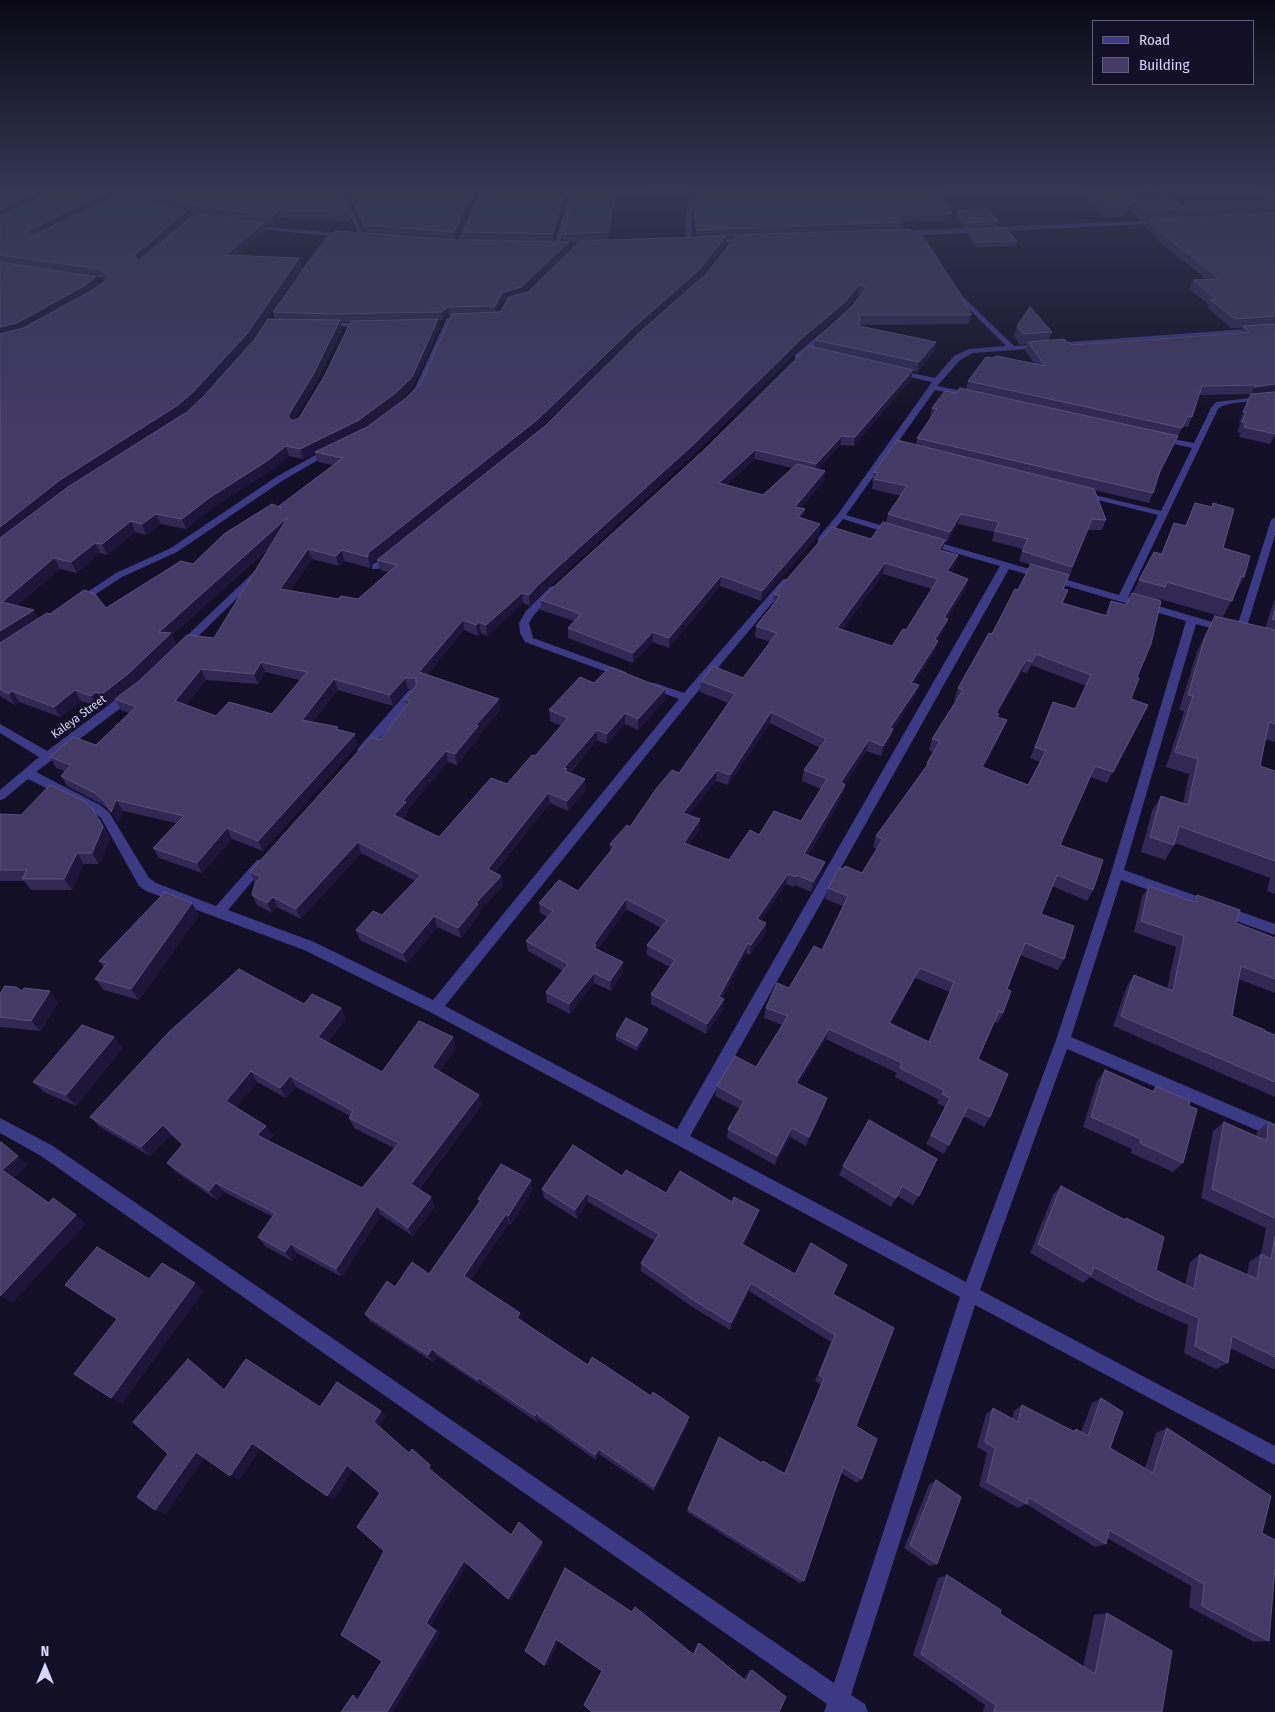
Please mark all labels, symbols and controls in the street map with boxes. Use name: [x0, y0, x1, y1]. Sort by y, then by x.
legend: [1092, 20, 1255, 85]
text: Road: [1139, 31, 1170, 49]
text: Building: [1139, 56, 1190, 74]
street label: Kaleya Street: [49, 692, 109, 742]
north arrow: [20, 1642, 70, 1692]
text: N: [41, 1643, 49, 1660]

